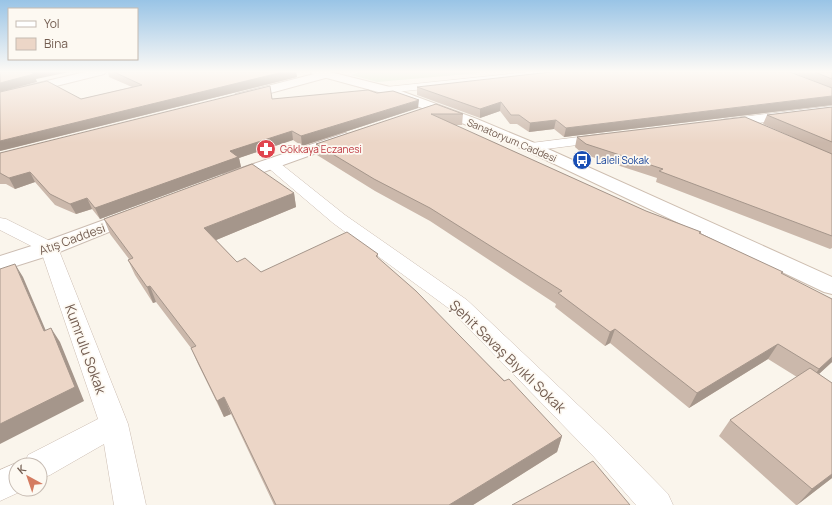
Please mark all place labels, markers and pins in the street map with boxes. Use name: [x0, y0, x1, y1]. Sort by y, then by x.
pharmacy icon: Gökkaya Eczanesi: [255, 138, 277, 160]
place label: Gökkaya Eczanesi: [280, 142, 362, 156]
bus stop icon: Laleli Sokak: [571, 149, 593, 171]
place label: Laleli Sokak: [596, 153, 650, 167]

